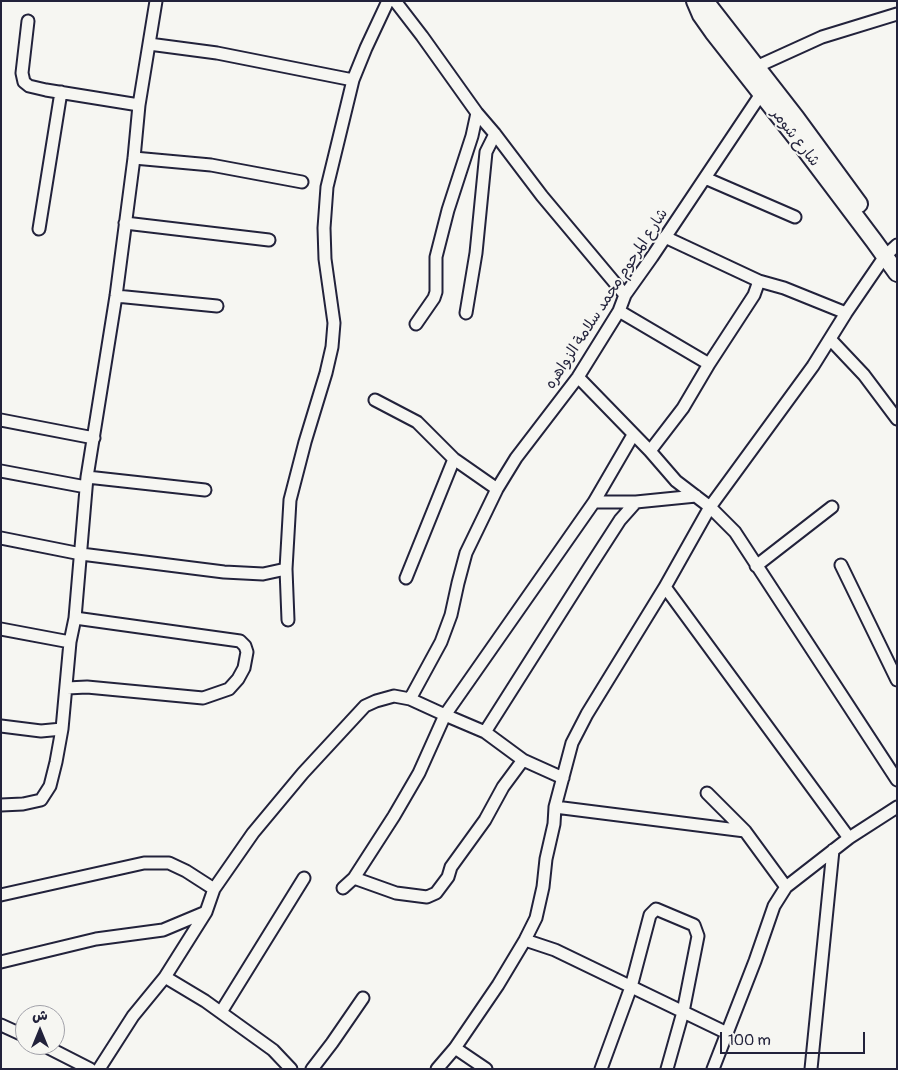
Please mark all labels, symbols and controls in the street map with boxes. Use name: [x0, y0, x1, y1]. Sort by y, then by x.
street label: شارع شومر: [767, 106, 823, 170]
street label: شارع المرحوم محمد سلامة الزواهره: [542, 205, 672, 393]
north arrow: [15, 1005, 65, 1055]
text: ش: [32, 1007, 48, 1024]
scale bar: [723, 1022, 868, 1054]
text: 100 m: [728, 1031, 771, 1050]

